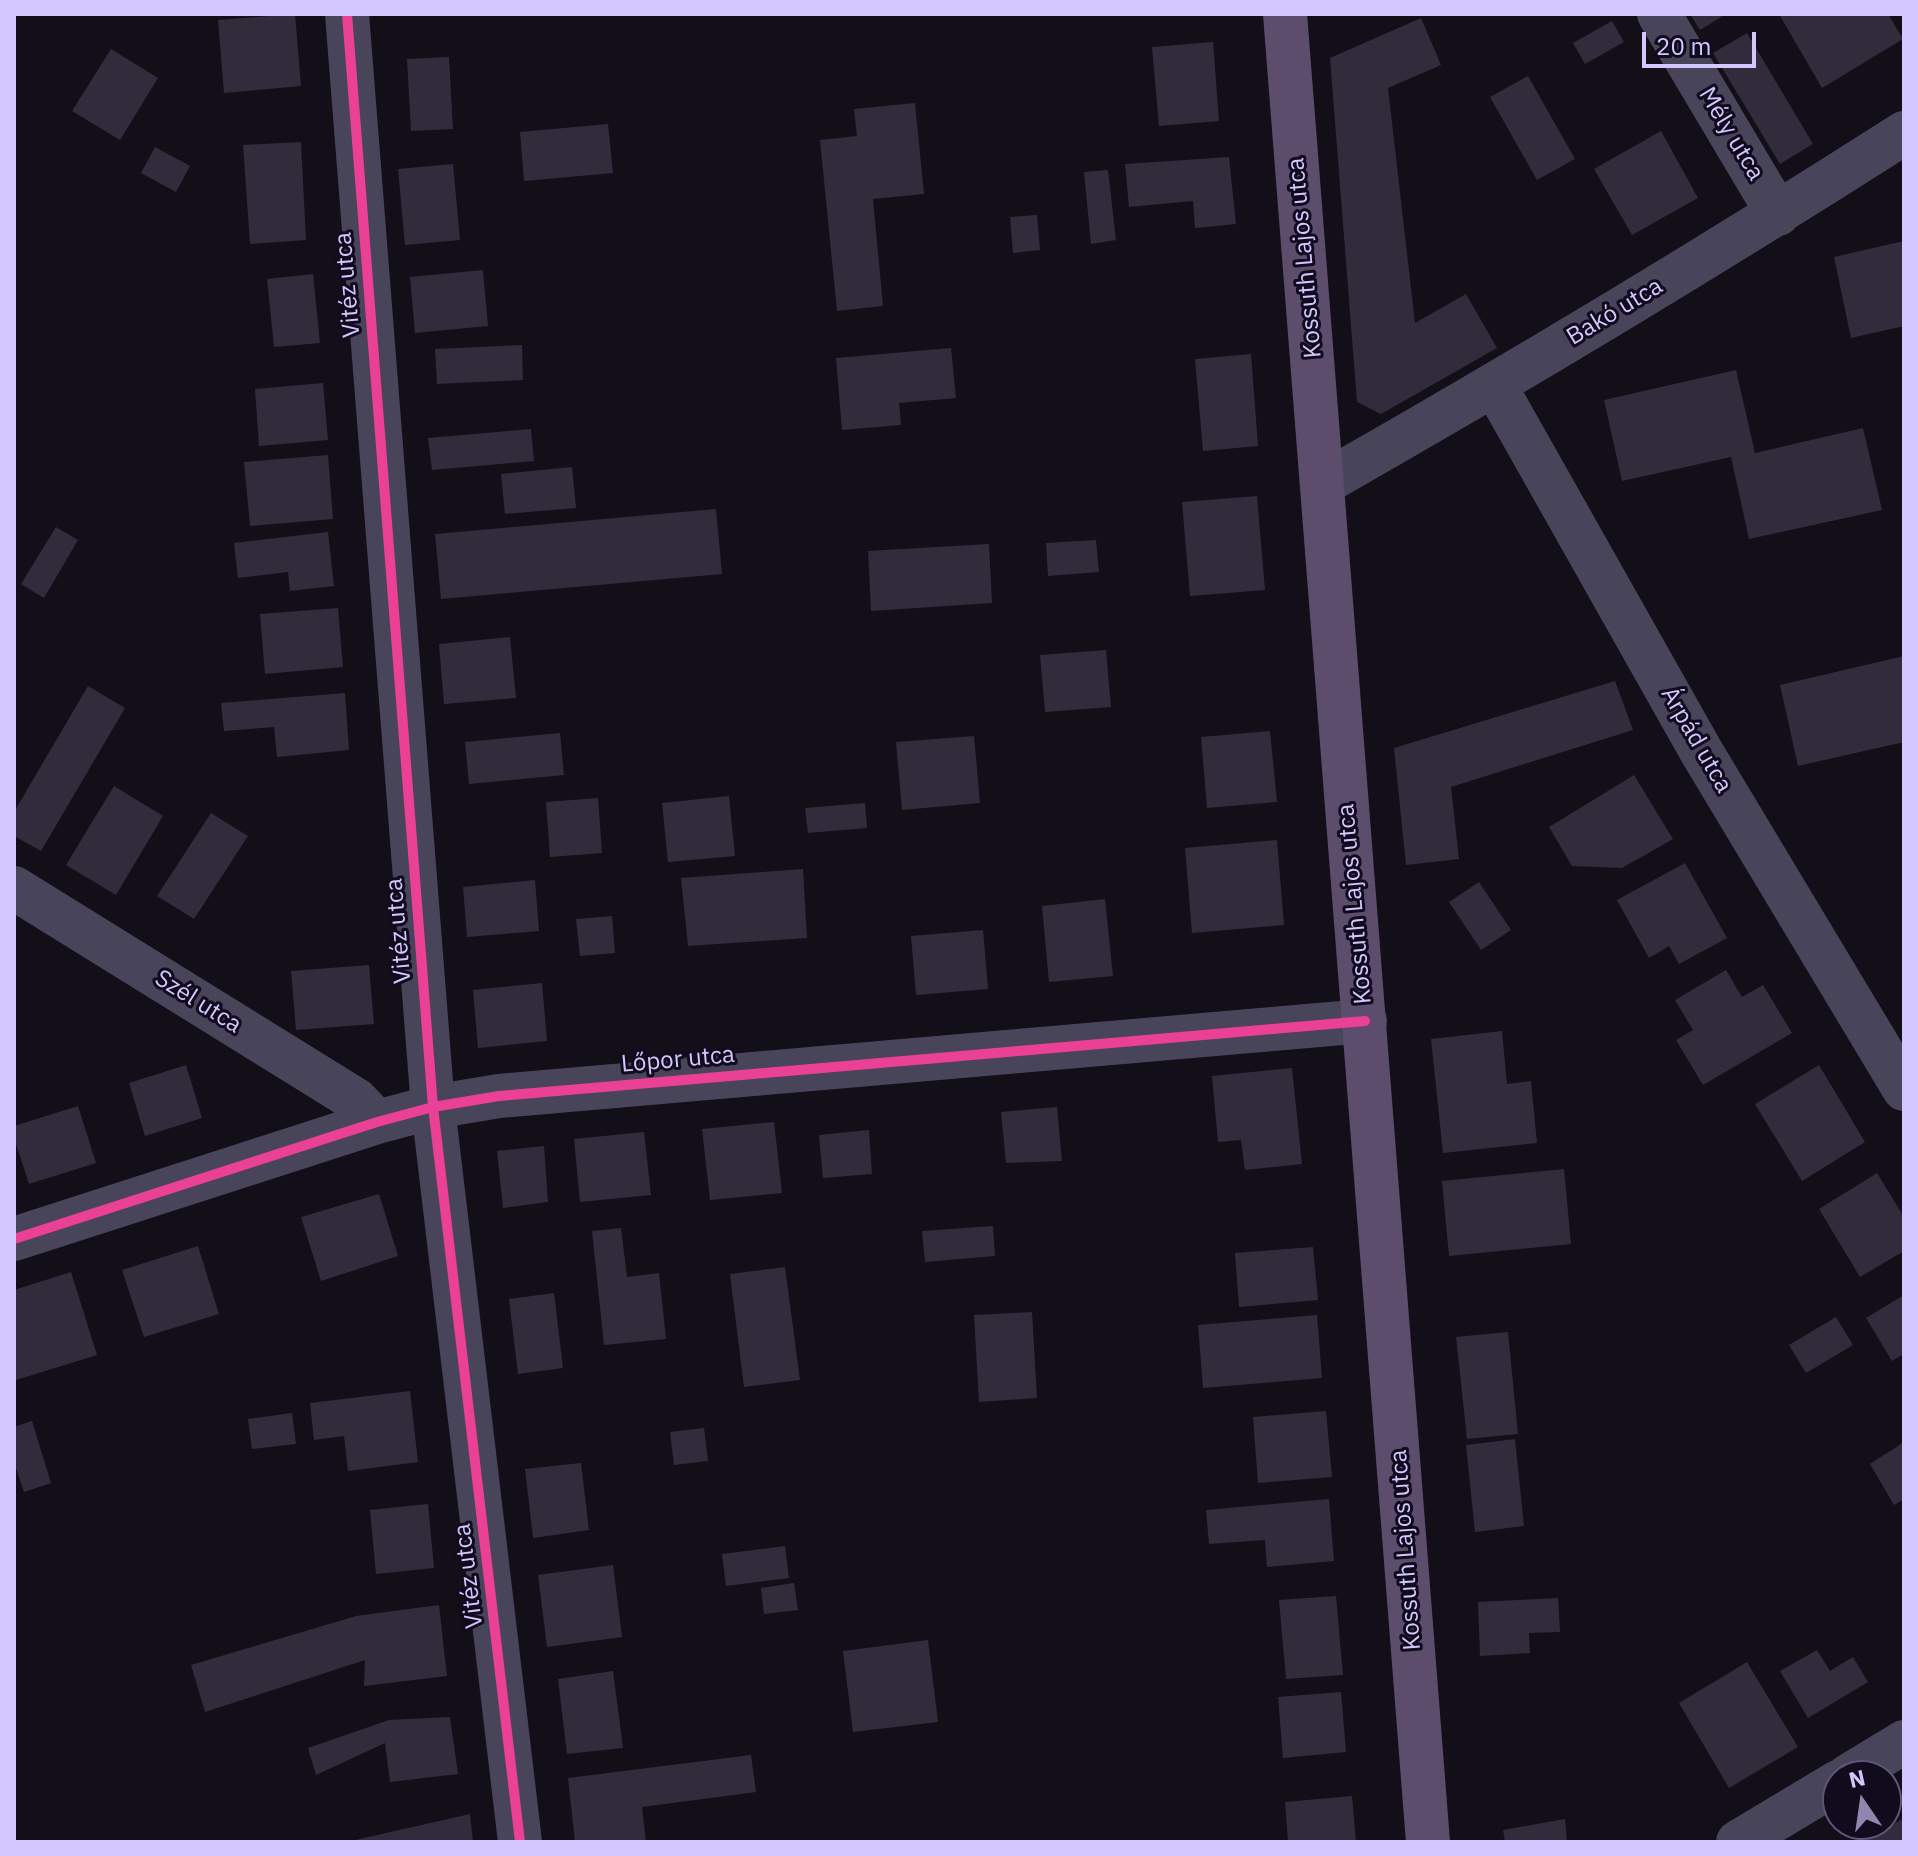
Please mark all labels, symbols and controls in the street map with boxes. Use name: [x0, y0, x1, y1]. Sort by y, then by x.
scale bar: [1646, 16, 1760, 66]
text: 20 m: [1656, 30, 1711, 62]
street label: Mély utca: [1692, 82, 1770, 186]
street label: Kossuth Lajos utca: [1282, 157, 1328, 359]
street label: Vitéz utca: [329, 231, 367, 339]
street label: Bakó utca: [1562, 272, 1668, 352]
street label: Árpád utca: [1654, 682, 1738, 798]
street label: Kossuth Lajos utca: [1332, 803, 1378, 1005]
street label: Vitéz utca: [380, 877, 418, 985]
street label: Szél utca: [149, 964, 247, 1040]
street label: Lőpor utca: [620, 1041, 736, 1079]
street label: Kossuth Lajos utca: [1385, 1449, 1427, 1651]
street label: Vitéz utca: [448, 1522, 490, 1630]
north arrow: [1822, 1760, 1902, 1840]
text: N: [1846, 1762, 1868, 1794]

